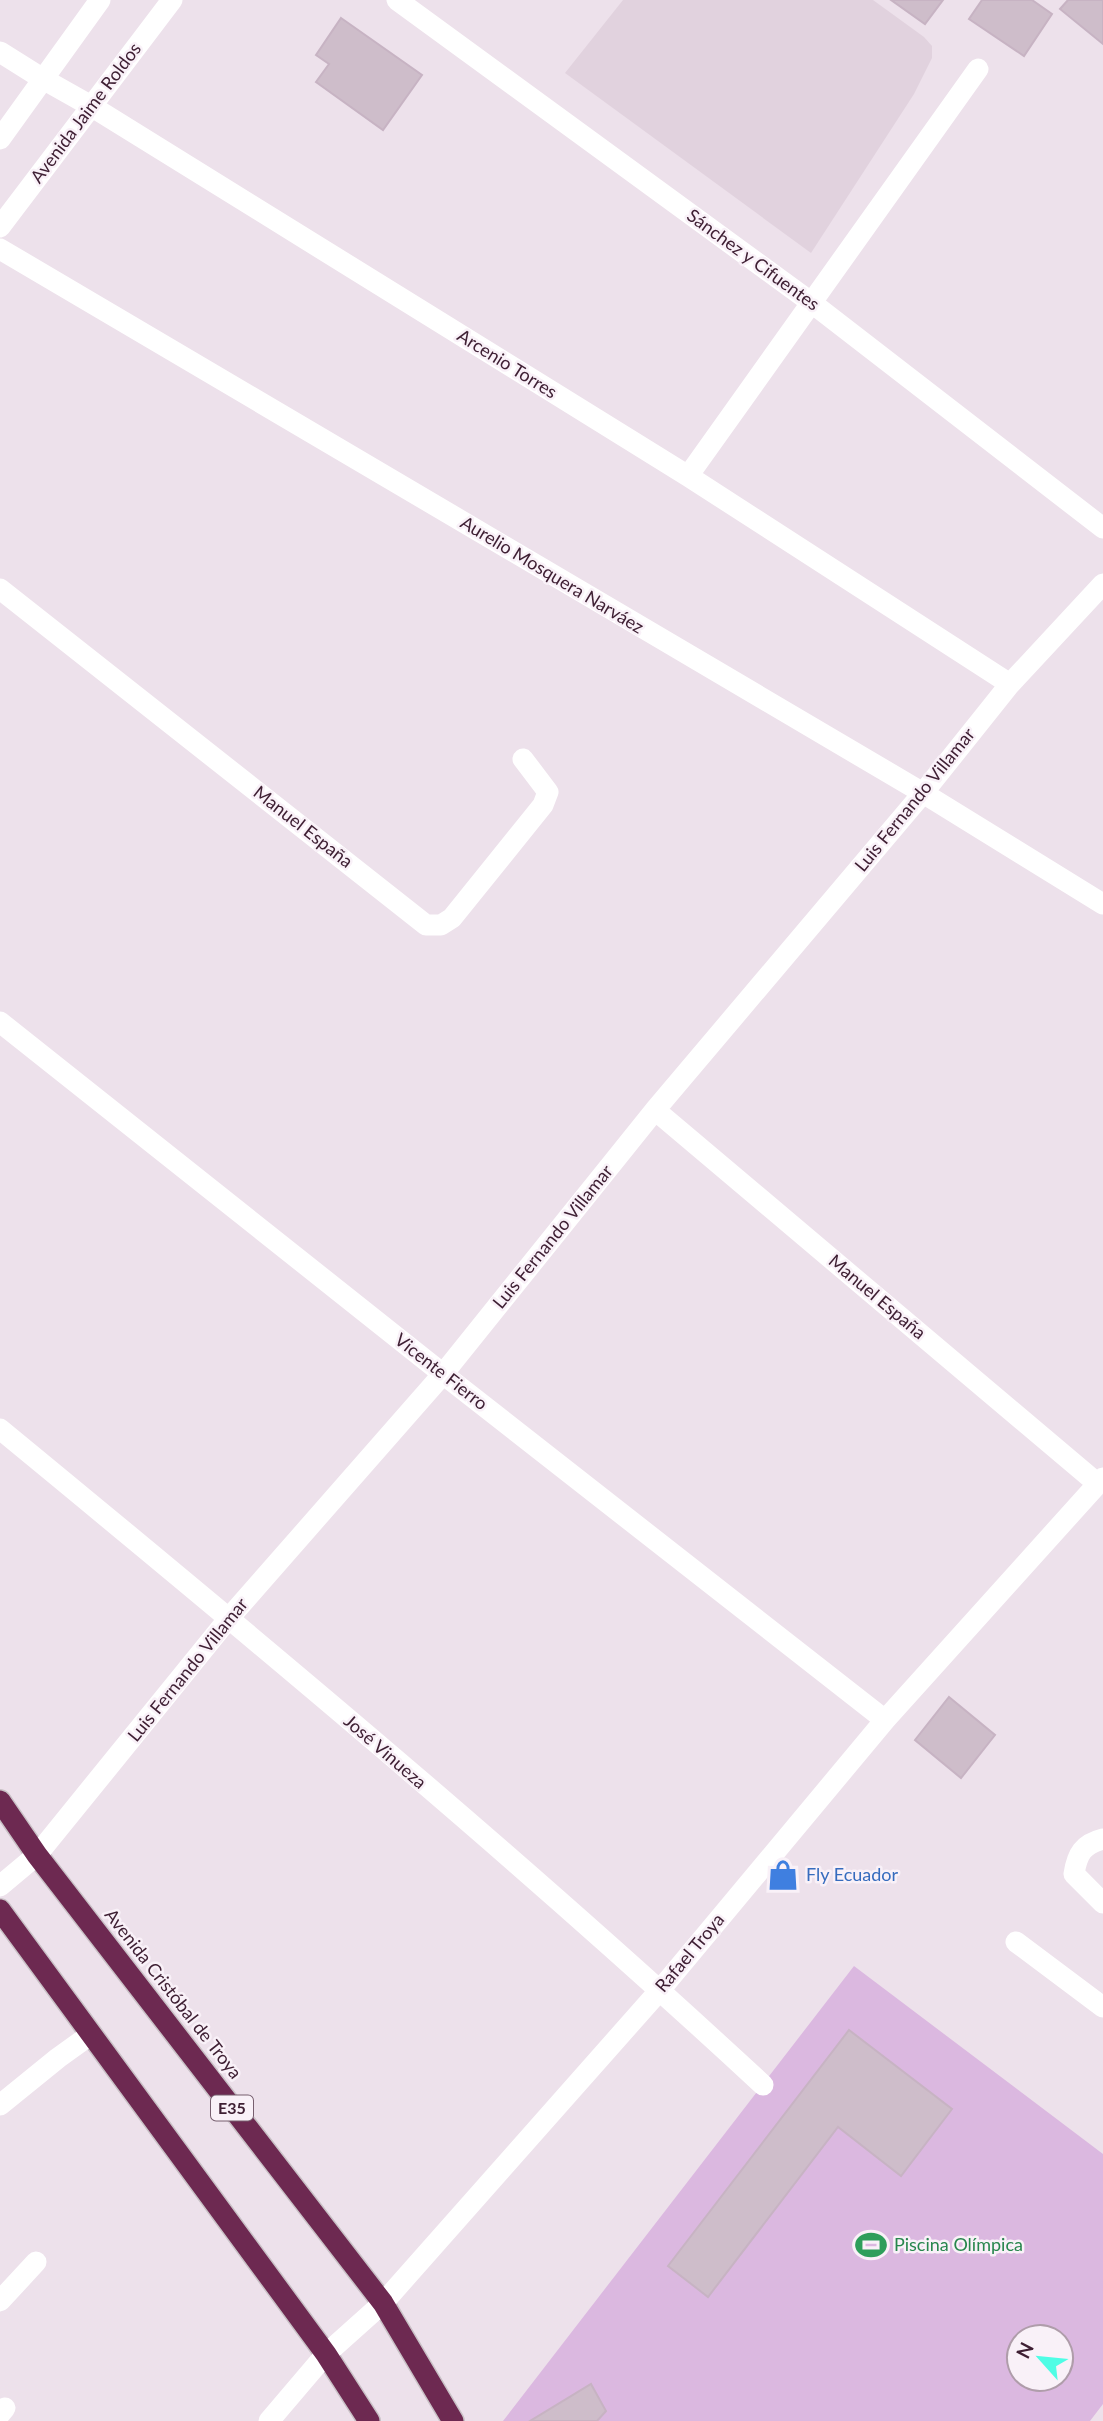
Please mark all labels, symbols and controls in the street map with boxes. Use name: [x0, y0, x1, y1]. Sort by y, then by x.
street label: Avenida Jaime Roldos: [25, 38, 145, 187]
street label: Sánchez y Cifuentes: [683, 204, 824, 315]
street label: Arcenio Torres: [454, 324, 562, 403]
street label: Aurelio Mosquera Narváez: [457, 511, 648, 638]
street label: Luis Fernando Villamar: [850, 723, 979, 876]
street label: Manuel España: [250, 781, 358, 872]
street label: Luis Fernando Villamar: [488, 1160, 617, 1313]
street label: Manuel España: [825, 1249, 931, 1343]
street label: Vicente Fierro: [391, 1328, 492, 1414]
street label: Luis Fernando Villamar: [123, 1593, 252, 1746]
street label: José Vinueza: [340, 1710, 431, 1793]
shop icon: Fly Ecuador: [766, 1858, 800, 1892]
place label: Fly Ecuador: [806, 1863, 899, 1885]
street label: Avenida Cristóbal de Troya: [101, 1904, 247, 2083]
street label: Rafael Troya: [650, 1909, 728, 1996]
road number: E35: [211, 2096, 253, 2120]
sports icon: Piscina Olímpica: [854, 2228, 888, 2262]
place label: Piscina Olímpica: [894, 2233, 1023, 2255]
north arrow: [1005, 2323, 1075, 2393]
text: N: [1011, 2338, 1038, 2362]

